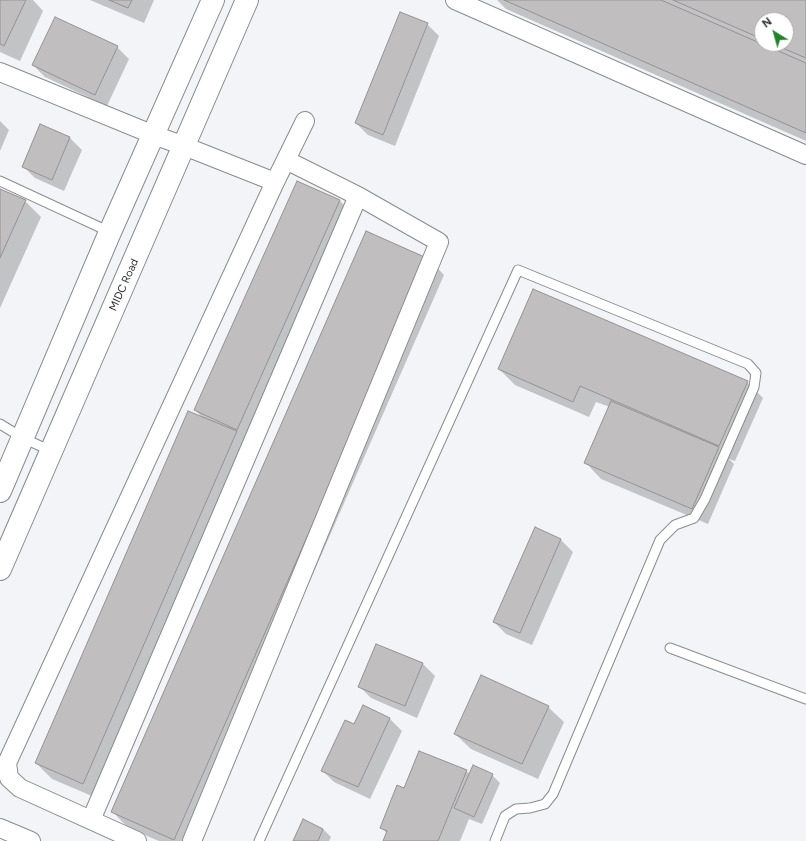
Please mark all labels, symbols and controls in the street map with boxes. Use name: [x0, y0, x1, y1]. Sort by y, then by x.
north arrow: [754, 12, 794, 52]
text: N: [760, 15, 774, 31]
street label: MIDC Road: [107, 257, 141, 313]

